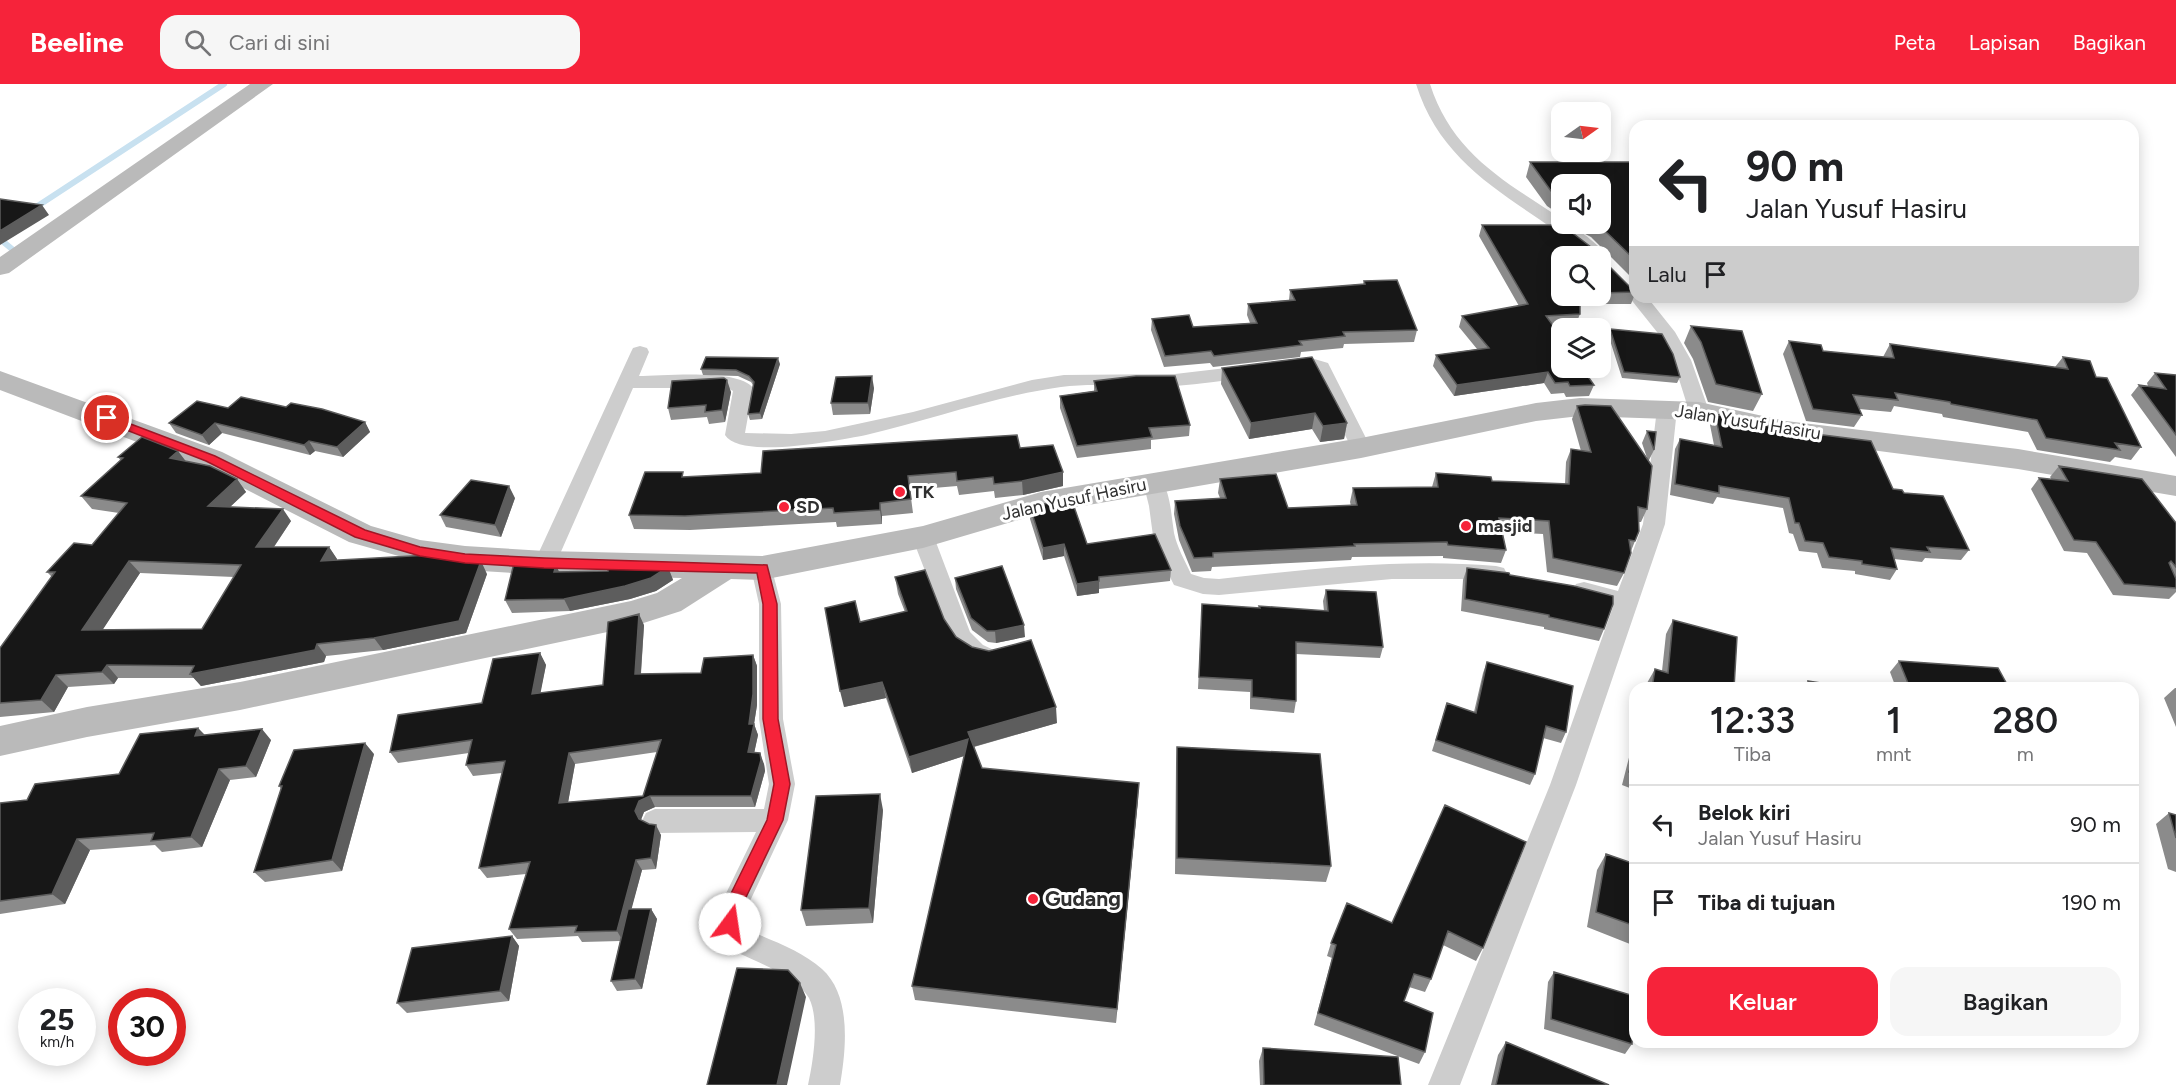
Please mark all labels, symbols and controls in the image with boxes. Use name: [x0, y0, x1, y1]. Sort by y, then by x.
search box: [160, 15, 580, 69]
text: Beeline: [30, 25, 124, 59]
icon: search: [181, 26, 214, 59]
text: Cari di sini: [229, 29, 330, 56]
text: Peta: [1894, 30, 1936, 55]
text: Lapisan: [1969, 30, 2040, 55]
text: Bagikan: [2073, 30, 2146, 55]
north arrow: [1551, 102, 1611, 162]
map controls: [1551, 102, 1611, 378]
text: 90 m: [1746, 141, 1844, 192]
icon: left: [1647, 144, 1725, 222]
button: sound: [1551, 174, 1611, 234]
text: Jalan Yusuf Hasiru: [1746, 192, 1967, 225]
button: search: [1551, 246, 1611, 306]
icon: arrive: [1699, 258, 1732, 291]
text: Lalu: [1647, 261, 1687, 288]
button: layers: [1551, 318, 1611, 378]
pin: [81, 392, 132, 443]
street label: Jalan Yusuf Hasiru: [1673, 400, 1823, 444]
icon: arrive: [90, 401, 123, 434]
street label: Jalan Yusuf Hasiru: [1000, 473, 1148, 525]
place label: TK: [912, 481, 935, 503]
marker: TK: [893, 485, 907, 499]
place label: SD: [796, 496, 820, 518]
marker: SD: [777, 500, 791, 514]
place label: masjid: [1478, 515, 1532, 537]
marker: masjid: [1459, 519, 1473, 533]
text: 12:33: [1710, 699, 1795, 742]
text: 1: [1886, 699, 1901, 742]
text: 280: [1992, 699, 2058, 742]
text: Tiba: [1734, 742, 1771, 766]
text: mnt: [1876, 742, 1912, 766]
text: m: [2017, 742, 2034, 766]
text: Belok kiri: [1698, 799, 1791, 826]
icon: left: [1647, 808, 1680, 841]
text: 90 m: [2070, 811, 2121, 838]
text: Jalan Yusuf Hasiru: [1698, 826, 1862, 850]
place label: Gudang: [1045, 886, 1121, 911]
icon: arrive: [1647, 886, 1680, 919]
text: Tiba di tujuan: [1698, 889, 1835, 916]
text: 190 m: [2061, 889, 2121, 916]
position arrow: [698, 892, 762, 956]
marker: Gudang: [1026, 892, 1040, 906]
button: Keluar: [1647, 967, 1878, 1036]
button: Bagikan: [1890, 967, 2121, 1036]
speed limit sign: 30: [108, 988, 186, 1066]
text: 25: [40, 1001, 74, 1038]
text: km/h: [40, 1033, 74, 1051]

